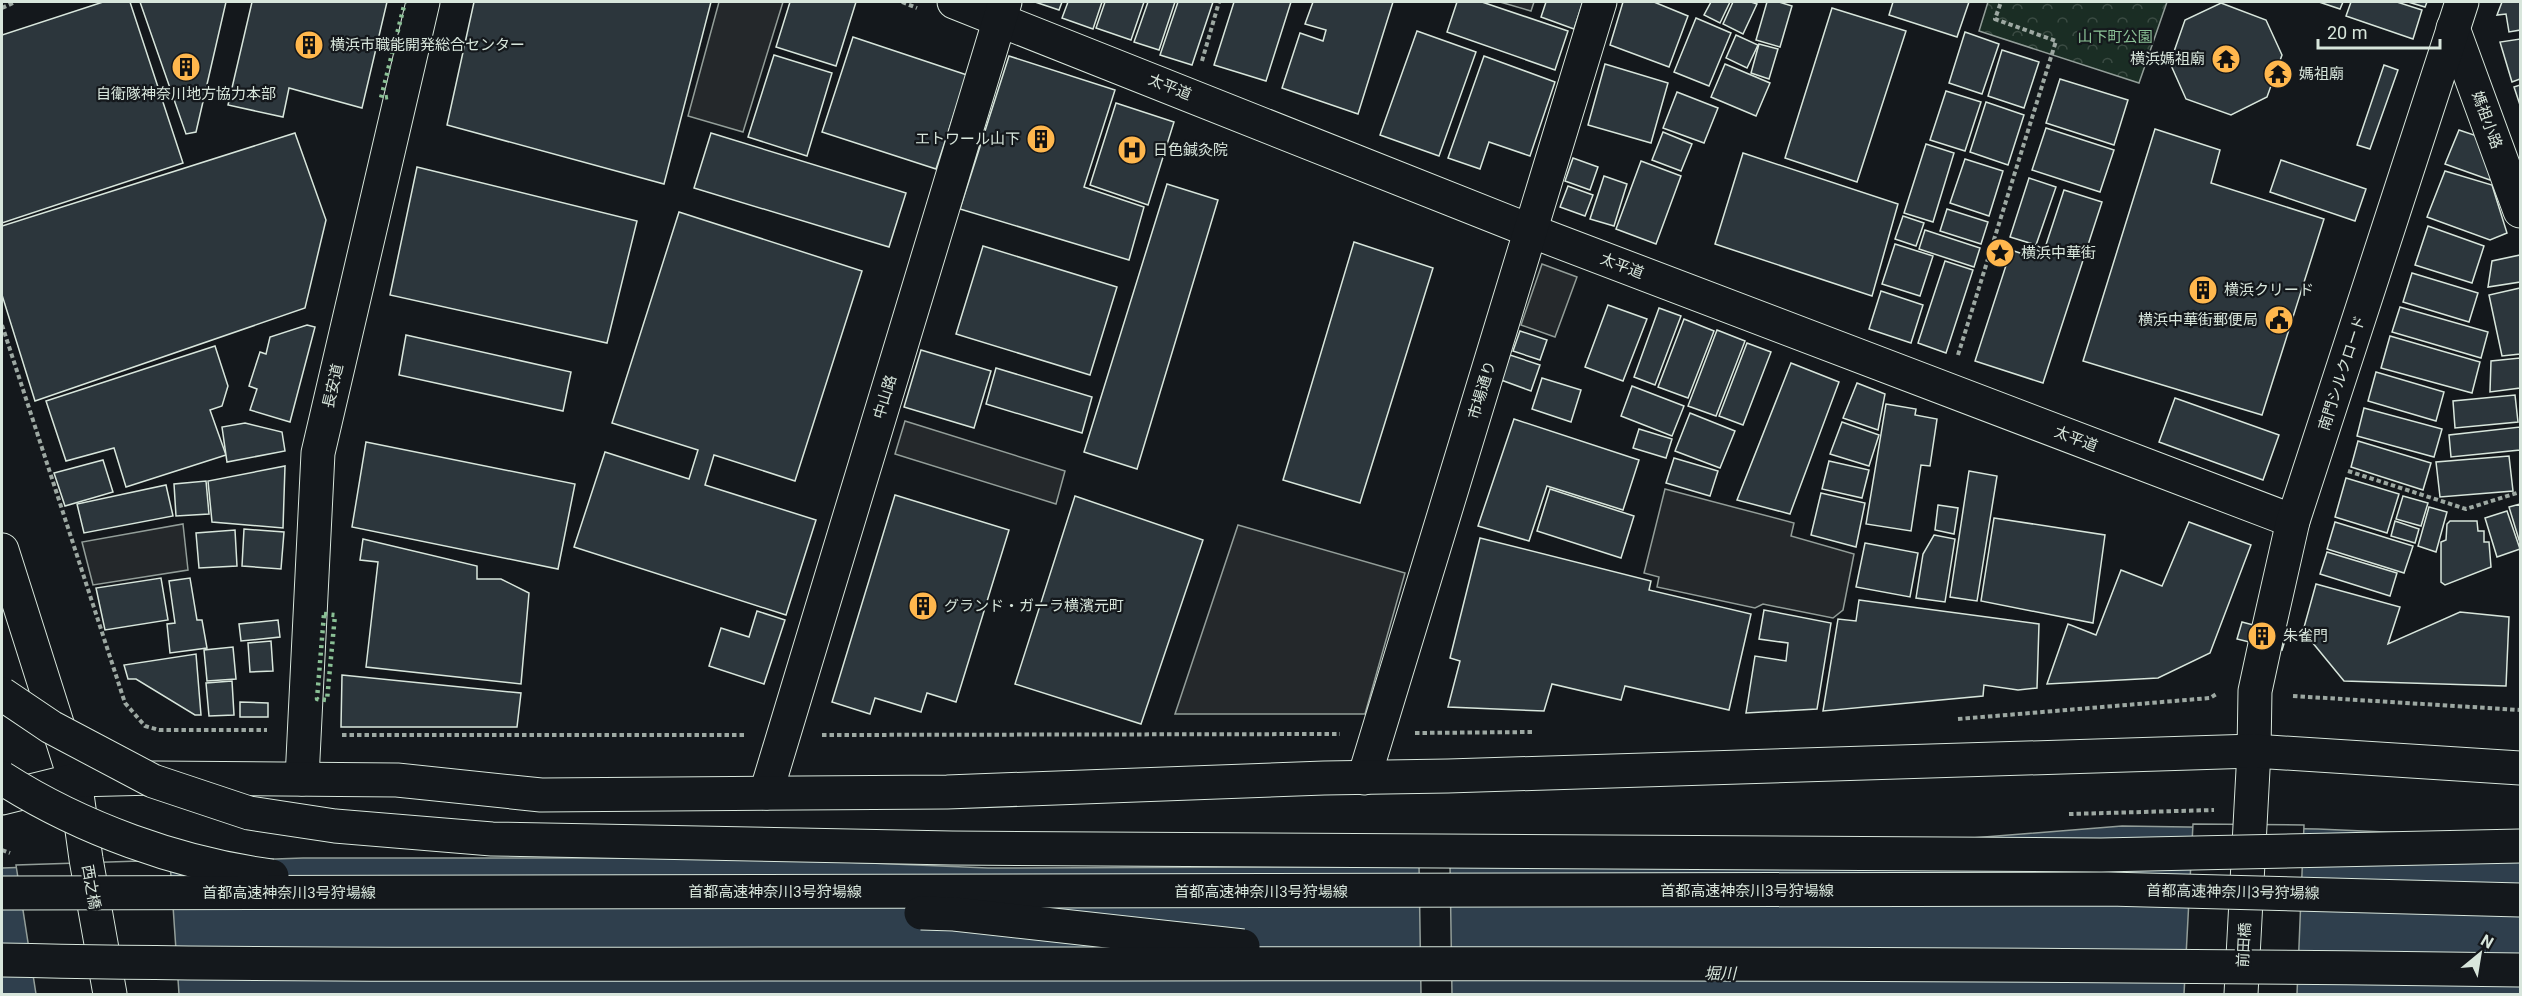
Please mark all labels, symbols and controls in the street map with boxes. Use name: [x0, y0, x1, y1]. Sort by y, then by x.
scale bar: [2318, 12, 2440, 50]
text: 20 m: [2327, 22, 2367, 43]
park label: 山下町公園: [2077, 28, 2153, 46]
building icon: 横浜市職能開発総合センター: [293, 29, 325, 61]
place label: 横浜市職能開発総合センター: [330, 36, 525, 54]
temple icon: 横浜媽祖廟: [2210, 43, 2242, 75]
place label: 横浜媽祖廟: [2130, 50, 2205, 68]
building icon: 自衛隊神奈川地方協力本部: [170, 51, 202, 83]
temple icon: 媽祖廟: [2262, 58, 2294, 90]
place label: 媽祖廟: [2299, 65, 2344, 83]
street label: 太平道: [1146, 70, 1194, 104]
place label: 自衛隊神奈川地方協力本部: [96, 85, 276, 103]
street label: 媽祖小路: [2468, 89, 2506, 151]
building icon: エトワール山下: [1025, 123, 1057, 155]
place label: エトワール山下: [915, 130, 1020, 148]
hospital icon: 日色鍼灸院: [1116, 134, 1148, 166]
place label: 日色鍼灸院: [1153, 141, 1228, 159]
place icon: 横浜中華街: [1984, 237, 2016, 269]
place label: 横浜中華街: [2021, 244, 2096, 262]
street label: 太平道: [1598, 250, 1646, 282]
building icon: 横浜クリード: [2187, 274, 2219, 306]
place label: 横浜クリード: [2224, 281, 2314, 299]
public building icon: 横浜中華街郵便局: [2263, 304, 2295, 336]
place label: 横浜中華街郵便局: [2138, 311, 2258, 329]
street label: 南門シルクロード: [2315, 313, 2369, 433]
street label: 市場通り: [1465, 359, 1499, 421]
street label: 長安道: [319, 362, 347, 410]
street label: 中山路: [870, 373, 900, 421]
street label: 太平道: [2052, 423, 2100, 455]
building icon: グランド・ガーラ横濱元町: [907, 590, 939, 622]
place label: グランド・ガーラ横濱元町: [944, 597, 1124, 615]
building icon: 朱雀門: [2246, 620, 2278, 652]
place label: 朱雀門: [2283, 627, 2328, 645]
street label: 西之橋: [78, 863, 104, 911]
street label: 首都高速神奈川3号狩場線: [2146, 881, 2320, 903]
street label: 首都高速神奈川3号狩場線: [1660, 882, 1834, 900]
street label: 首都高速神奈川3号狩場線: [688, 883, 862, 901]
street label: 首都高速神奈川3号狩場線: [1174, 883, 1348, 901]
street label: 首都高速神奈川3号狩場線: [202, 884, 376, 902]
street label: 前田橋: [2234, 922, 2254, 968]
north arrow: [2450, 924, 2510, 984]
text: N: [2478, 930, 2497, 952]
water label: 堀川: [1704, 964, 1738, 983]

